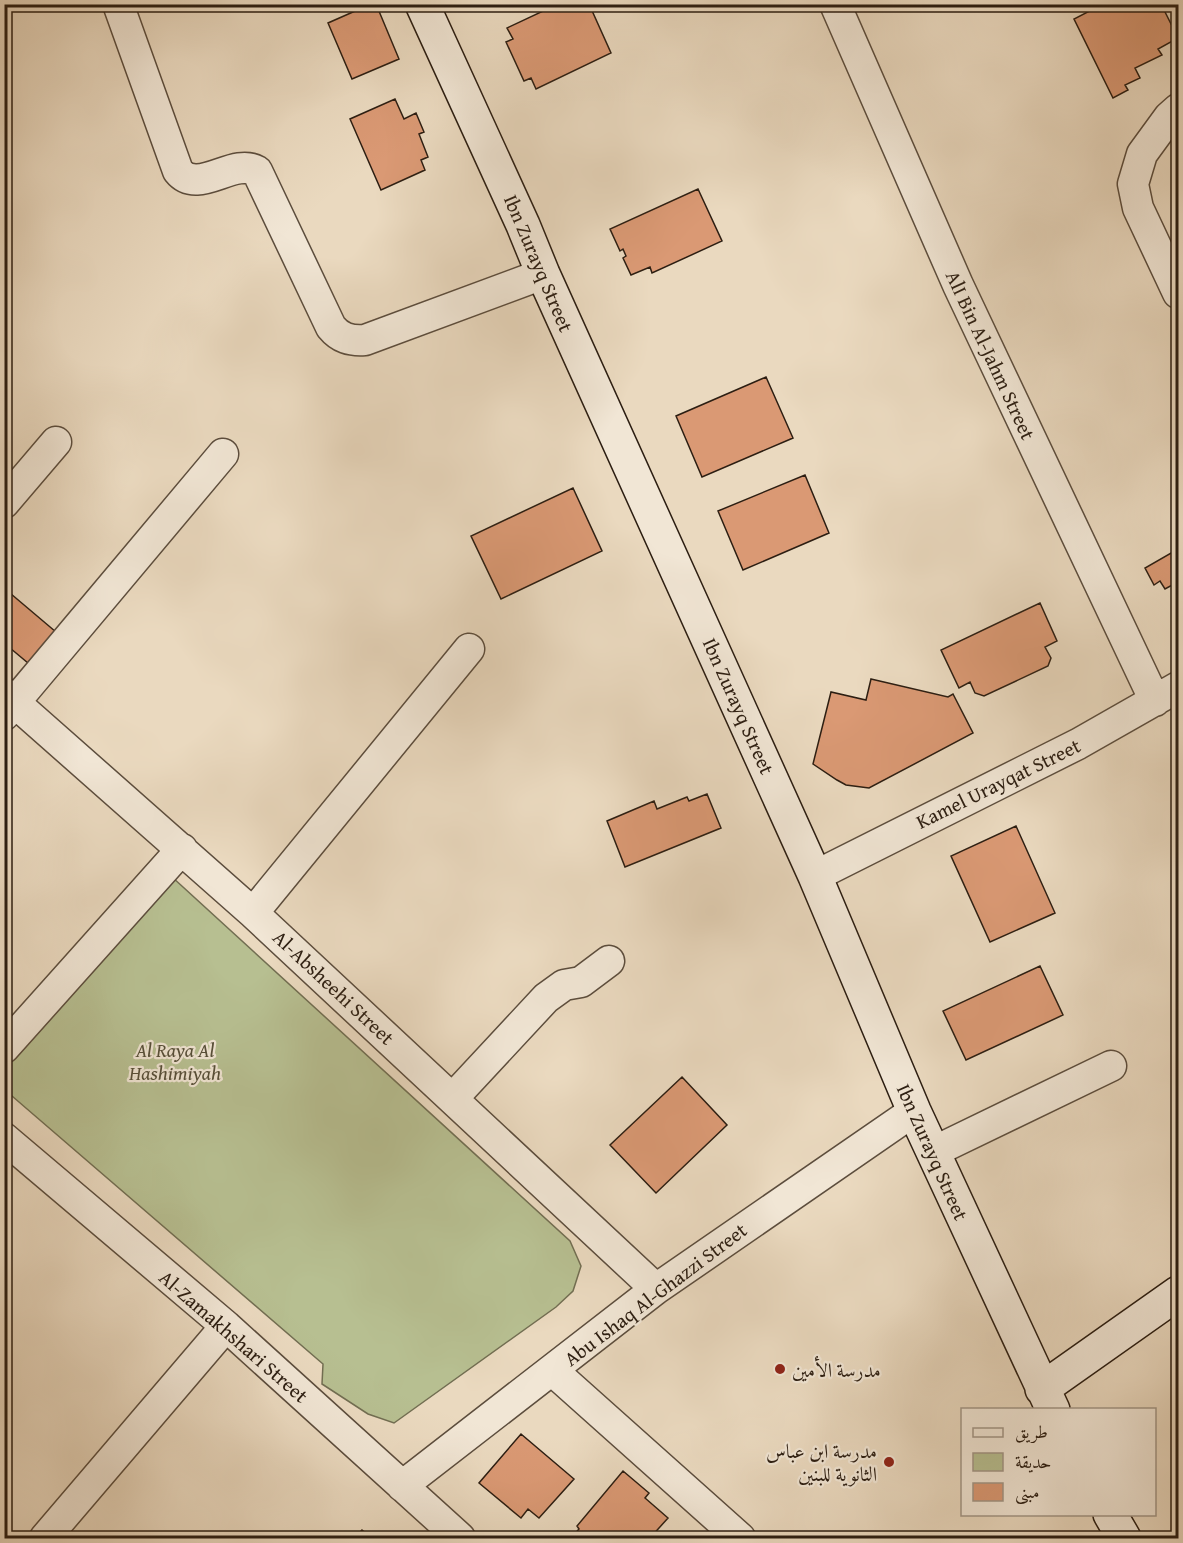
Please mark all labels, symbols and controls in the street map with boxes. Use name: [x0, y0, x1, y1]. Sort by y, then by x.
street label: Ibn Zurayq Street: [497, 190, 581, 336]
street label: AlI Bin Al-Jahm Street: [939, 266, 1043, 444]
street label: Ibn Zurayq Street: [696, 633, 782, 779]
street label: Kamel Urayqat Street: [911, 731, 1085, 835]
street label: Al-Absheehi Street: [267, 923, 401, 1051]
park label: Al Raya Al Hashimiyah: [128, 1035, 221, 1087]
street label: Ibn Zurayq Street: [890, 1079, 976, 1225]
street label: Abu Ishaq Al-Ghazzi Street: [557, 1215, 753, 1373]
street label: Al-Zamakhshari Street: [153, 1263, 315, 1409]
place label: مدرسة الأمين: [792, 1355, 881, 1384]
marker: مدرسة الأمين: [773, 1362, 787, 1376]
legend: [961, 1408, 1156, 1516]
text: طريق: [1015, 1418, 1048, 1445]
place label: مدرسة ابن عباس الثانوية للبنين: [766, 1436, 877, 1488]
text: حديقة: [1015, 1448, 1051, 1475]
marker: مدرسة ابن عباس الثانوية للبنين: [882, 1455, 896, 1469]
text: مبنى: [1015, 1478, 1040, 1505]

